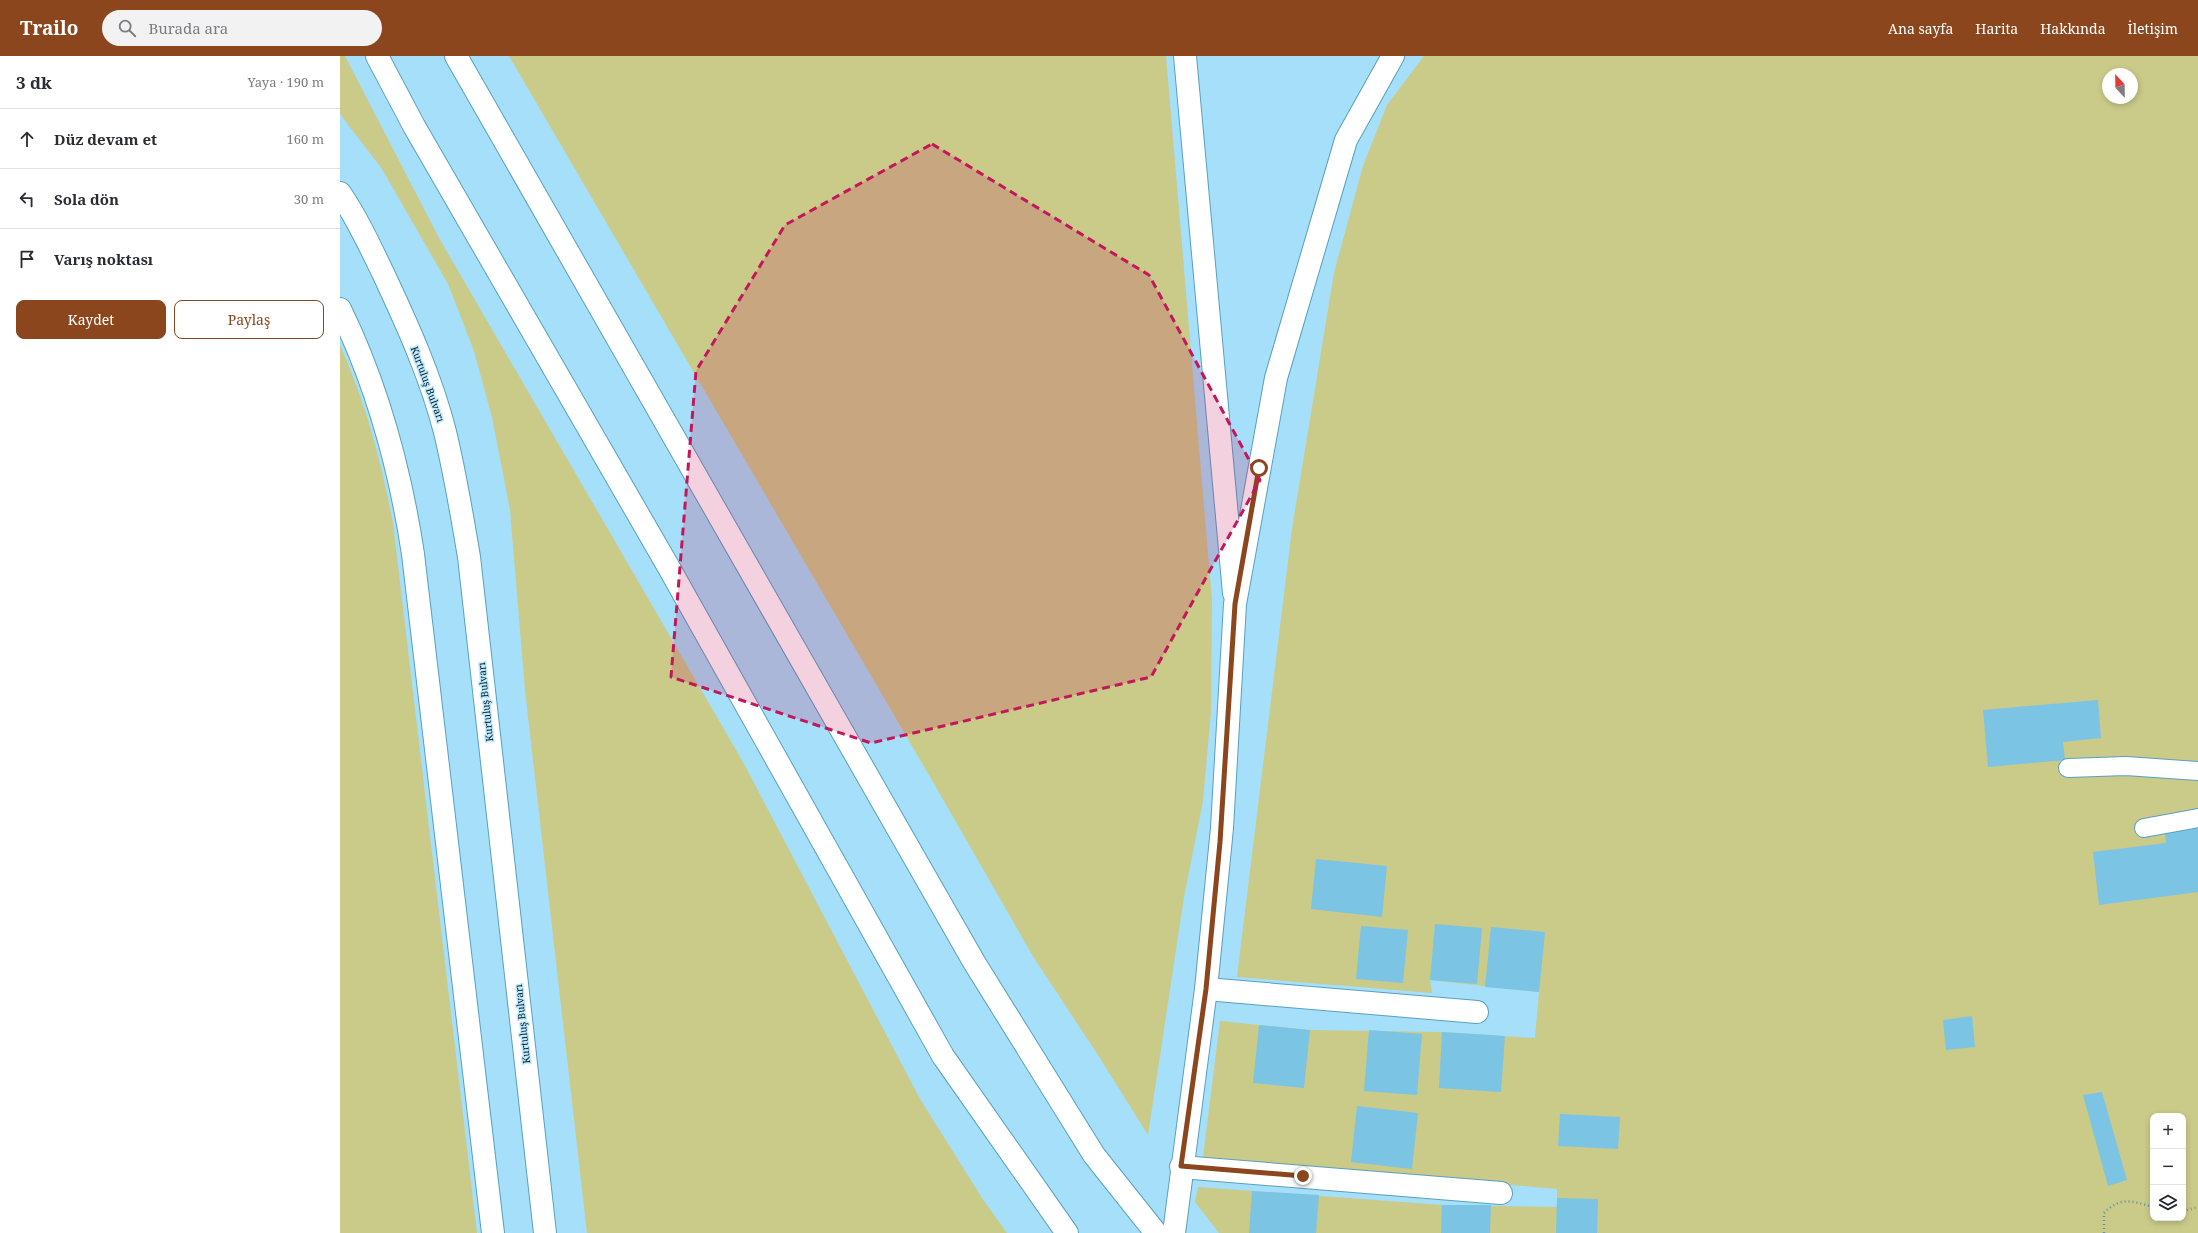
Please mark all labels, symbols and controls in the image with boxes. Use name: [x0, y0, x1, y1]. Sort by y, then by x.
search box: [102, 10, 382, 46]
text: Trailo: [20, 15, 78, 41]
icon: search: [116, 17, 138, 39]
text: Burada ara: [148, 18, 228, 38]
text: Ana sayfa: [1888, 19, 1953, 38]
text: Harita: [1975, 19, 2018, 38]
text: Hakkında: [2040, 19, 2106, 38]
text: İletişim: [2128, 19, 2178, 38]
north arrow: [2102, 68, 2138, 104]
text: 3 dk: [16, 71, 52, 94]
text: Yaya · 190 m: [247, 73, 324, 91]
icon: ahead: [16, 128, 38, 150]
text: Düz devam et: [54, 129, 157, 149]
text: 160 m: [287, 130, 324, 148]
icon: left: [16, 188, 38, 210]
text: Sola dön: [54, 189, 119, 209]
text: 30 m: [294, 190, 324, 208]
icon: arrive: [16, 248, 38, 270]
text: Varış noktası: [54, 249, 153, 269]
button: Kaydet: [16, 300, 166, 339]
button: Paylaş: [174, 300, 324, 339]
street label: Kurtuluş Bulvarı: [408, 344, 448, 425]
route start: [1250, 459, 1268, 477]
street label: Kurtuluş Bulvarı: [474, 661, 496, 742]
street label: Kurtuluş Bulvarı: [511, 983, 533, 1064]
map controls: [2150, 1113, 2186, 1221]
button: +: [2150, 1113, 2186, 1149]
button: −: [2150, 1149, 2186, 1185]
route end: [1294, 1167, 1312, 1185]
button: layers: [2150, 1185, 2186, 1221]

